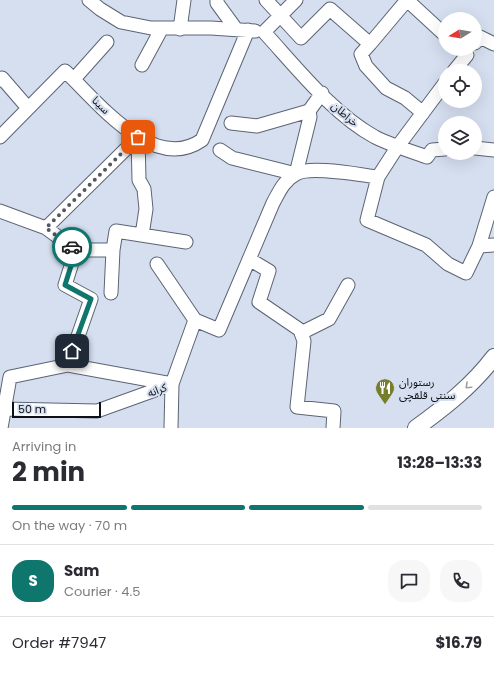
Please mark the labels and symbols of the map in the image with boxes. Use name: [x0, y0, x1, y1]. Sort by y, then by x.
north arrow: [438, 12, 482, 56]
street label: سینا: [88, 92, 114, 118]
street label: خراطان: [328, 98, 363, 131]
pin: [121, 120, 155, 154]
courier: [52, 227, 92, 267]
pin: [55, 334, 89, 368]
place label: رستوران سنتی قلقچی: [399, 374, 456, 403]
restaurant icon: رستوران سنتی قلقچی: [374, 377, 396, 405]
street label: کرانه: [145, 379, 169, 401]
one-way arrow: [466, 381, 473, 388]
scale bar: [12, 400, 101, 419]

